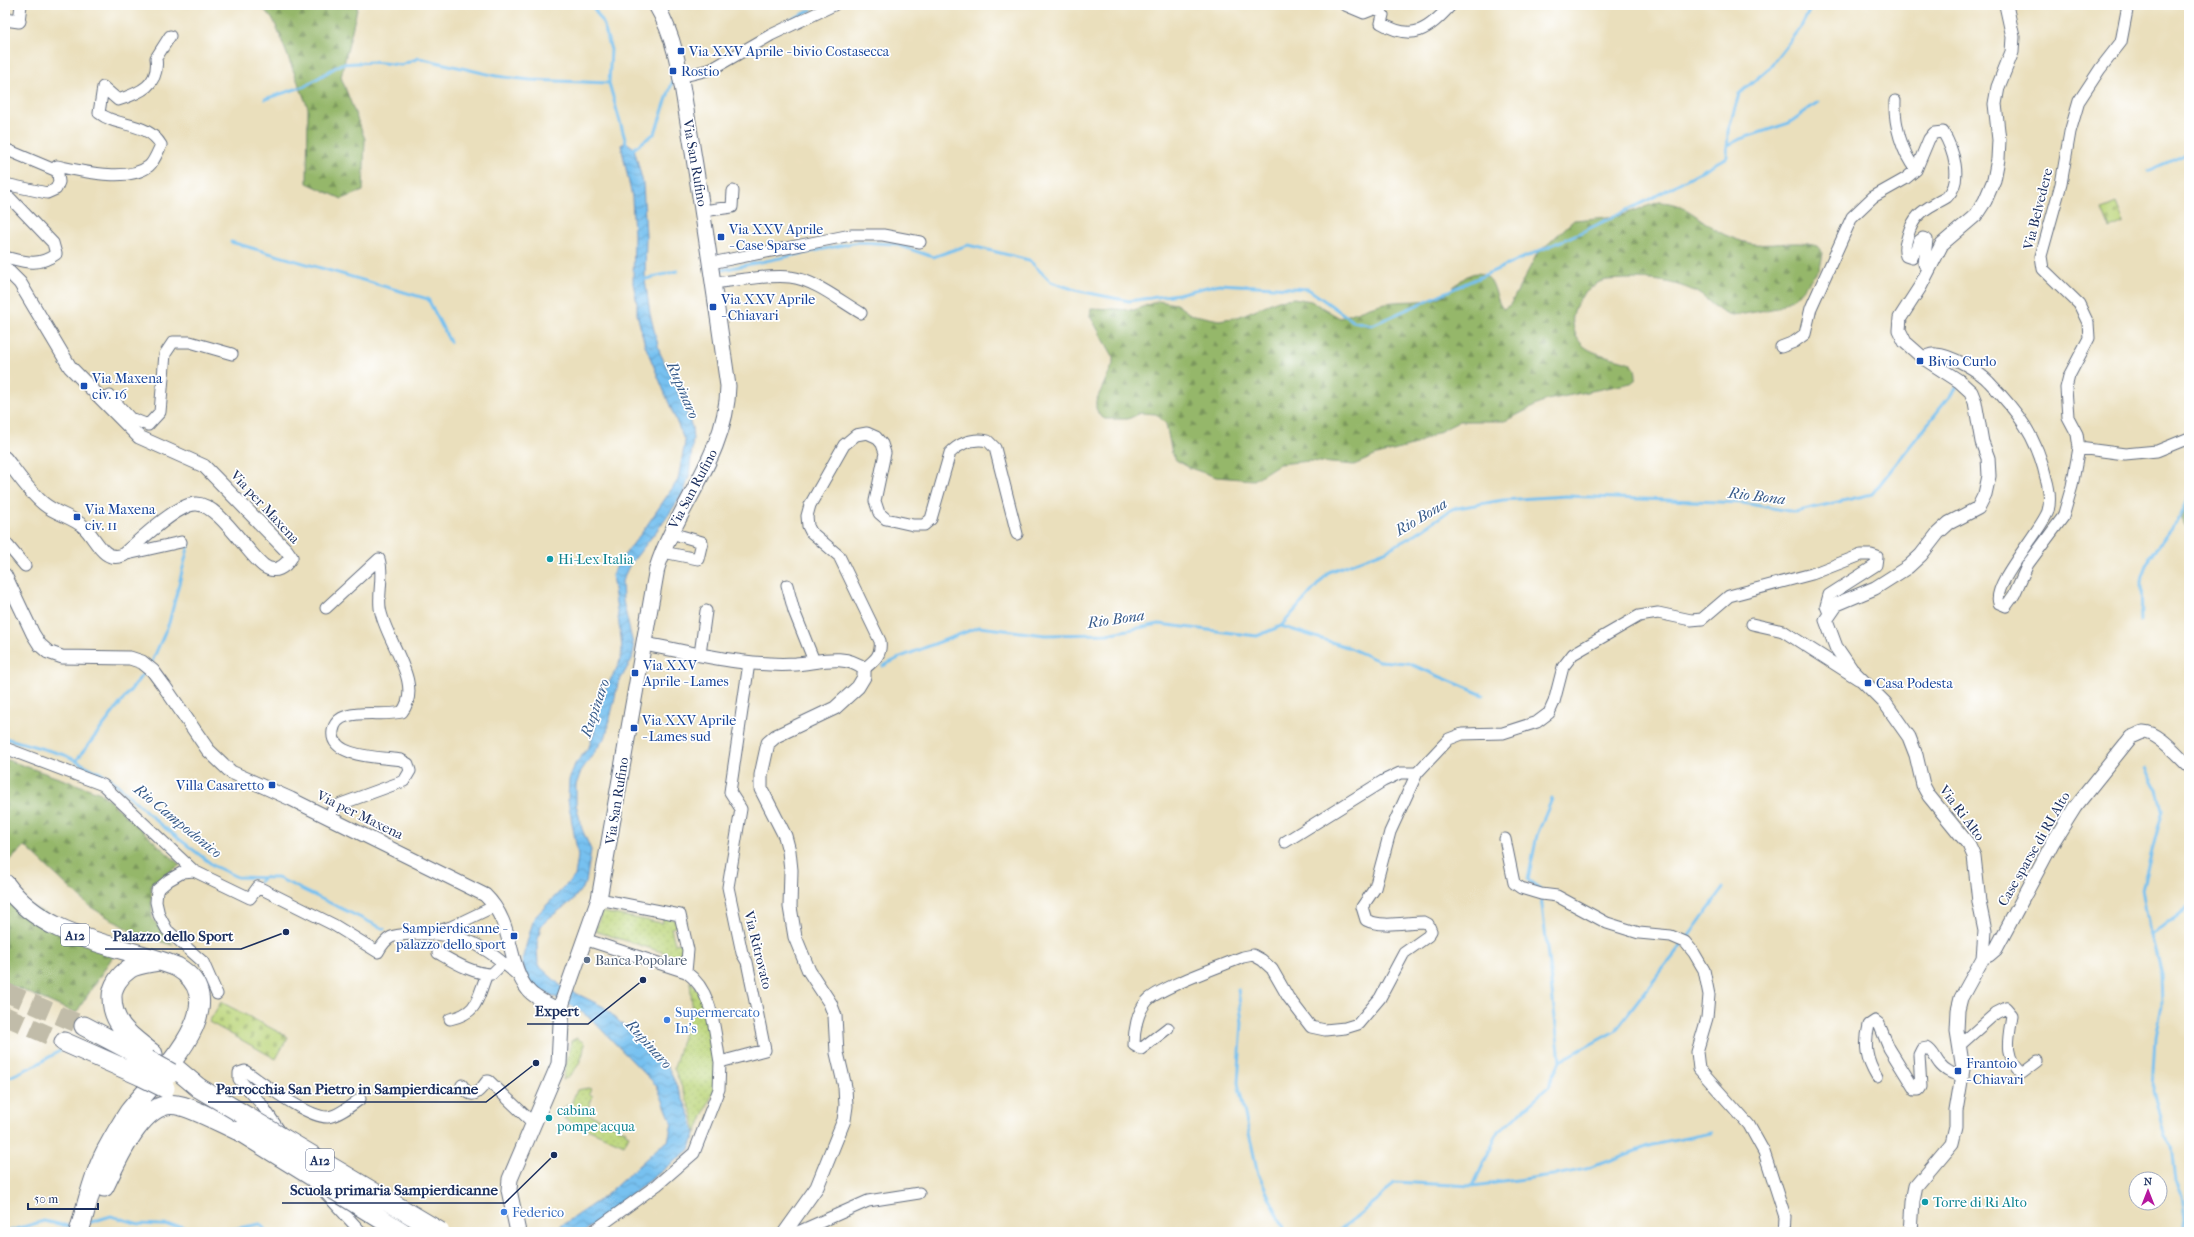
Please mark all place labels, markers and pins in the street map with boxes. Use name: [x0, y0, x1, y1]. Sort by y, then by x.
place label: Via XXV Aprile - bivio Costasecca: [688, 43, 890, 60]
marker: Via XXV Aprile - bivio Costasecca: [676, 46, 686, 56]
place label: Rostio: [681, 63, 719, 80]
marker: Rostio: [668, 66, 678, 76]
place label: Via XXV Aprile - Case Sparse: [728, 221, 823, 254]
marker: Via XXV Aprile - Case Sparse: [716, 232, 726, 242]
place label: Via XXV Aprile - Chiavari: [720, 291, 815, 324]
marker: Via XXV Aprile - Chiavari: [708, 302, 718, 312]
place label: Bivio Curlo: [1928, 353, 1996, 370]
marker: Bivio Curlo: [1915, 356, 1925, 366]
place label: Via Maxena civ. 16: [91, 370, 163, 403]
marker: Via Maxena civ. 16: [79, 381, 89, 391]
place label: Via Maxena civ. 11: [84, 501, 156, 534]
marker: Via Maxena civ. 11: [72, 512, 82, 522]
place label: Hi-Lex Italia: [558, 551, 634, 568]
marker: Hi-Lex Italia: [545, 554, 555, 564]
place label: Via XXV Aprile - Lames: [642, 657, 729, 690]
marker: Via XXV Aprile - Lames: [630, 668, 640, 678]
place label: Casa Podesta: [1876, 675, 1953, 692]
marker: Casa Podesta: [1863, 678, 1873, 688]
place label: Via XXV Aprile - Lames sud: [641, 712, 736, 745]
marker: Via XXV Aprile - Lames sud: [629, 723, 639, 733]
place label: Villa Casaretto: [175, 777, 264, 794]
marker: Villa Casaretto: [267, 780, 277, 790]
place label: Sampierdicanne - palazzo dello sport: [395, 920, 508, 953]
callout: Palazzo dello Sport: [105, 922, 241, 949]
marker: Sampierdicanne - palazzo dello sport: [509, 931, 519, 941]
place label: Banca Popolare: [595, 952, 687, 969]
marker: Banca Popolare: [582, 955, 592, 965]
callout: Expert: [527, 997, 588, 1024]
place label: Supermercato In's: [675, 1004, 760, 1037]
marker: Supermercato In's: [662, 1015, 672, 1025]
place label: Frantoio - Chiavari: [1966, 1055, 2024, 1088]
marker: Frantoio - Chiavari: [1953, 1066, 1963, 1076]
callout: Parrocchia San Pietro in Sampierdicanne: [208, 1075, 486, 1102]
place label: cabina pompe acqua: [556, 1102, 636, 1135]
marker: cabina pompe acqua: [544, 1113, 554, 1123]
callout: Scuola primaria Sampierdicanne: [282, 1176, 505, 1203]
place label: Torre di Ri Alto: [1933, 1194, 2027, 1211]
marker: Torre di Ri Alto: [1920, 1197, 1930, 1207]
place label: Federico: [512, 1204, 564, 1221]
marker: Federico: [499, 1207, 509, 1217]

